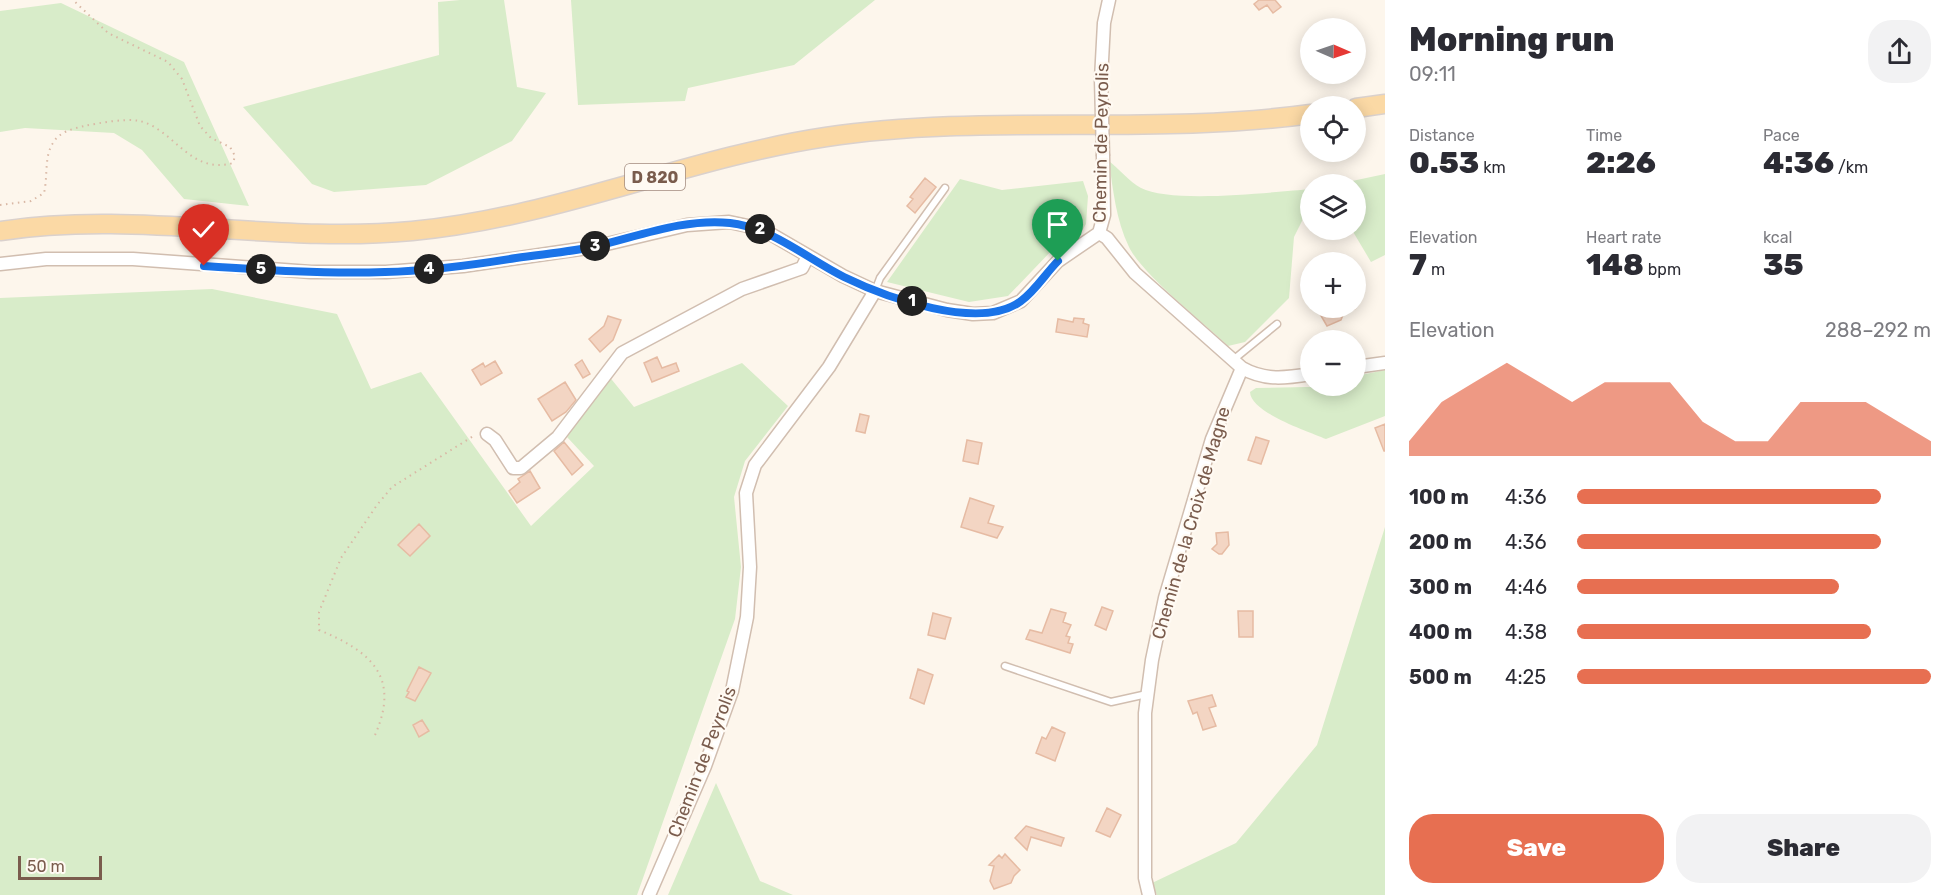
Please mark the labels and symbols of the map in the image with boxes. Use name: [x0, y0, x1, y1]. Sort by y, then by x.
north arrow: [1300, 18, 1366, 84]
street label: Chemin de Peyrolis: [1089, 63, 1113, 223]
road number: D 820: [625, 164, 685, 190]
pin: [1032, 199, 1083, 261]
pin: [178, 204, 229, 266]
pin: 2: [745, 214, 775, 244]
pin: 3: [580, 231, 610, 261]
pin: 5: [246, 254, 276, 284]
pin: 4: [414, 254, 444, 284]
pin: 1: [897, 286, 927, 316]
street label: Chemin de la Croix de Magne: [1147, 404, 1235, 642]
street label: Chemin de Peyrolis: [663, 683, 741, 841]
scale bar: [18, 853, 102, 880]

